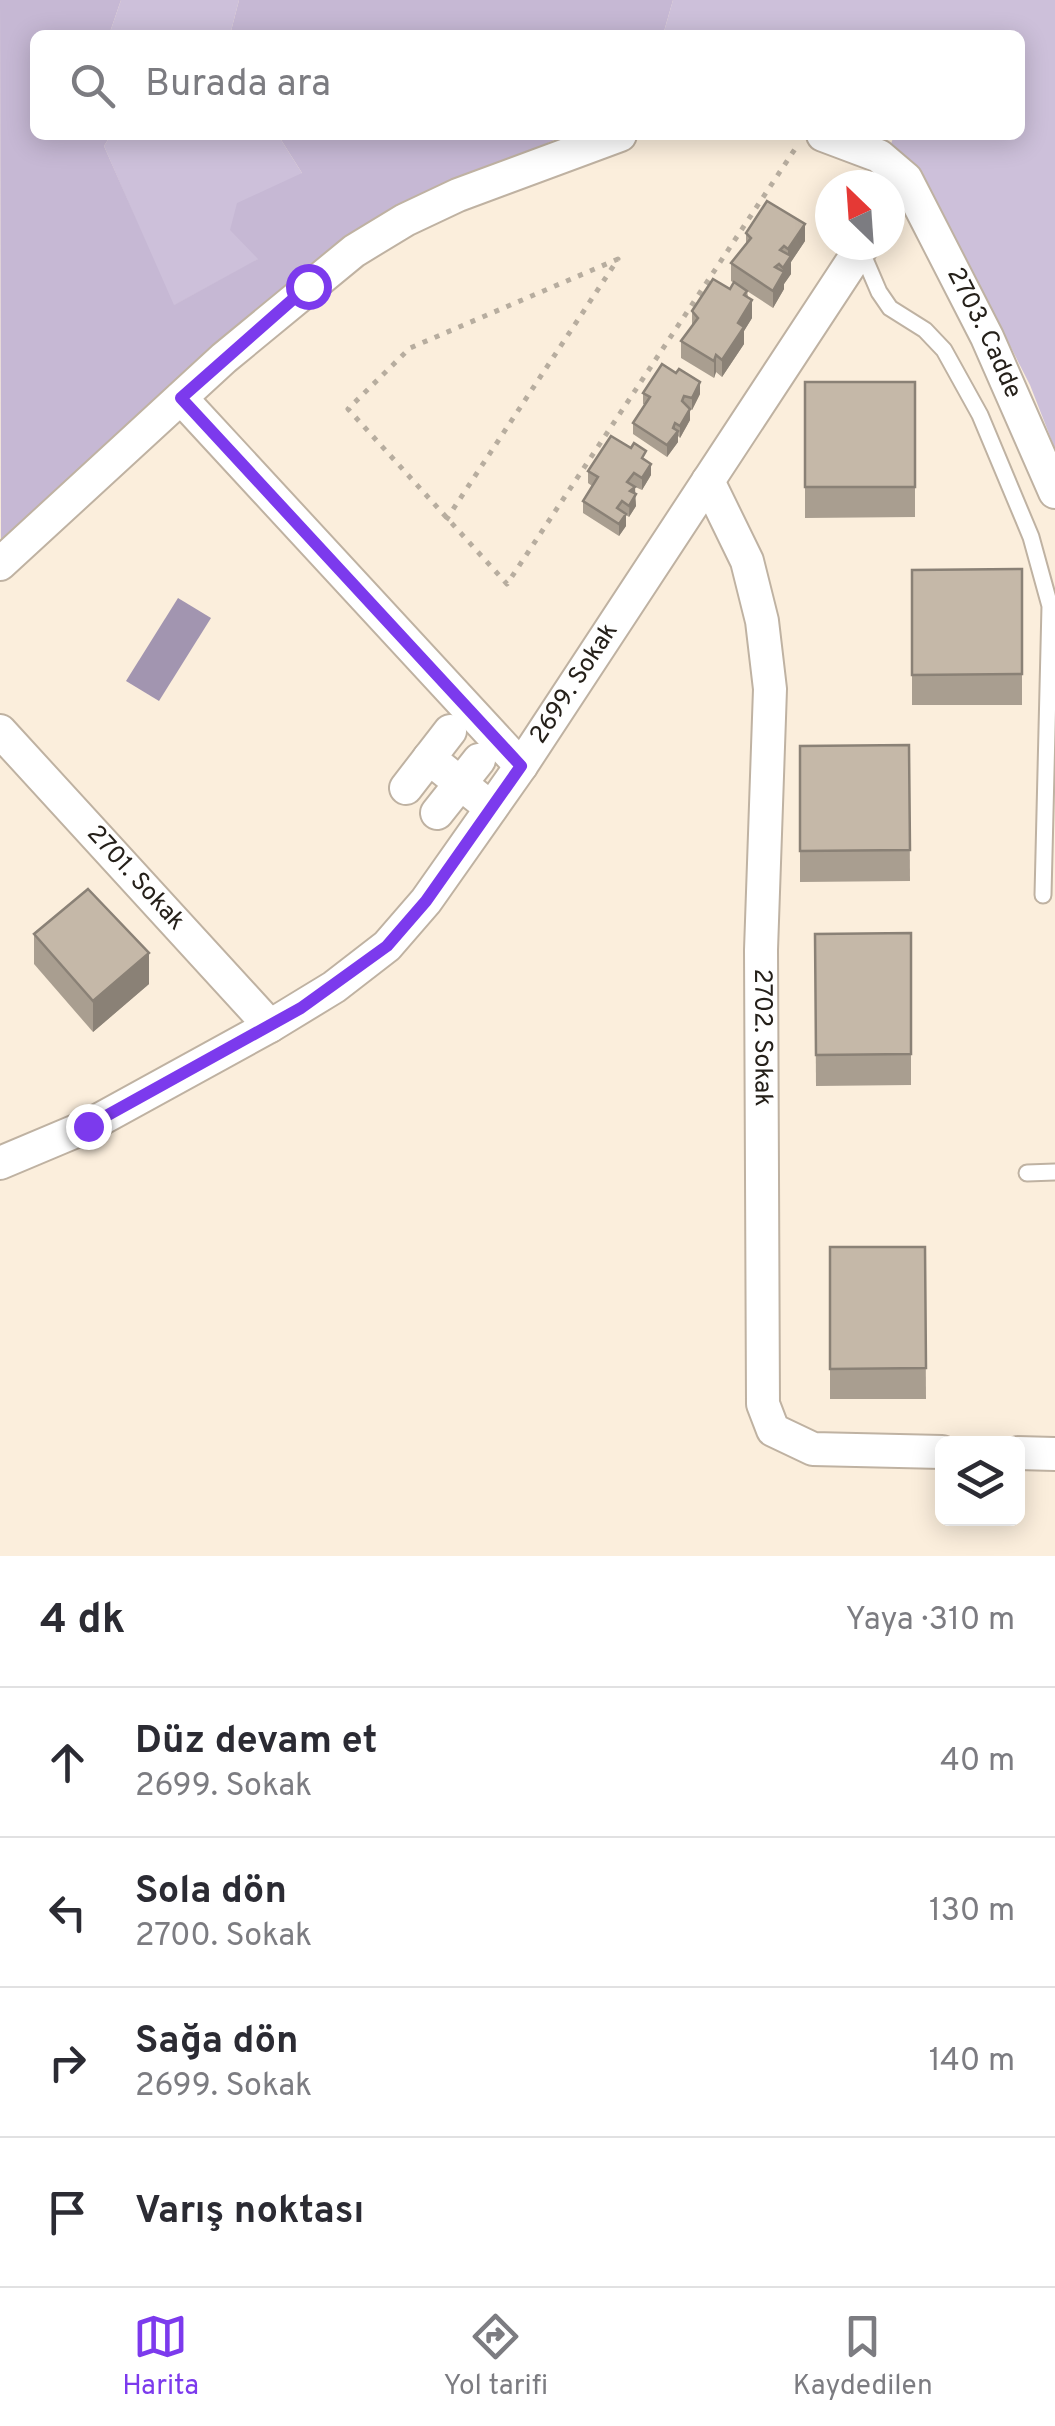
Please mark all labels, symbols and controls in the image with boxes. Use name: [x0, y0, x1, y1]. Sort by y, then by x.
search box: [30, 30, 1025, 140]
icon: search: [65, 58, 120, 113]
text: Burada ara: [145, 61, 331, 110]
north arrow: [815, 170, 905, 260]
street label: 2703. Cadde: [938, 263, 1028, 404]
route start: [286, 264, 332, 310]
street label: 2699. Sokak: [524, 617, 626, 750]
street label: 2701. Sokak: [79, 819, 191, 938]
street label: 2702. Sokak: [745, 969, 778, 1107]
route end: [66, 1104, 112, 1150]
map controls: [935, 1436, 1025, 1526]
button: layers: [935, 1436, 1025, 1526]
text: 4 dk: [40, 1595, 125, 1648]
text: Yaya · 310 m: [845, 1601, 1015, 1641]
text: Düz devam et: [135, 1718, 377, 1767]
icon: ahead: [40, 1735, 95, 1790]
text: 40 m: [940, 1742, 1015, 1782]
text: 2699. Sokak: [135, 1767, 312, 1807]
text: Sola dön: [135, 1868, 287, 1917]
icon: left: [40, 1885, 95, 1940]
text: 130 m: [929, 1892, 1015, 1932]
text: 2700. Sokak: [135, 1917, 312, 1957]
text: Sağa dön: [135, 2018, 299, 2067]
icon: right: [40, 2035, 95, 2090]
text: 140 m: [929, 2042, 1015, 2082]
text: 2699. Sokak: [135, 2067, 312, 2107]
icon: arrive: [40, 2185, 95, 2240]
text: Varış noktası: [135, 2188, 364, 2237]
tab: Harita: [122, 2309, 199, 2405]
tab: Yol tarifi: [444, 2309, 548, 2405]
tab: Kaydedilen: [793, 2309, 933, 2405]

